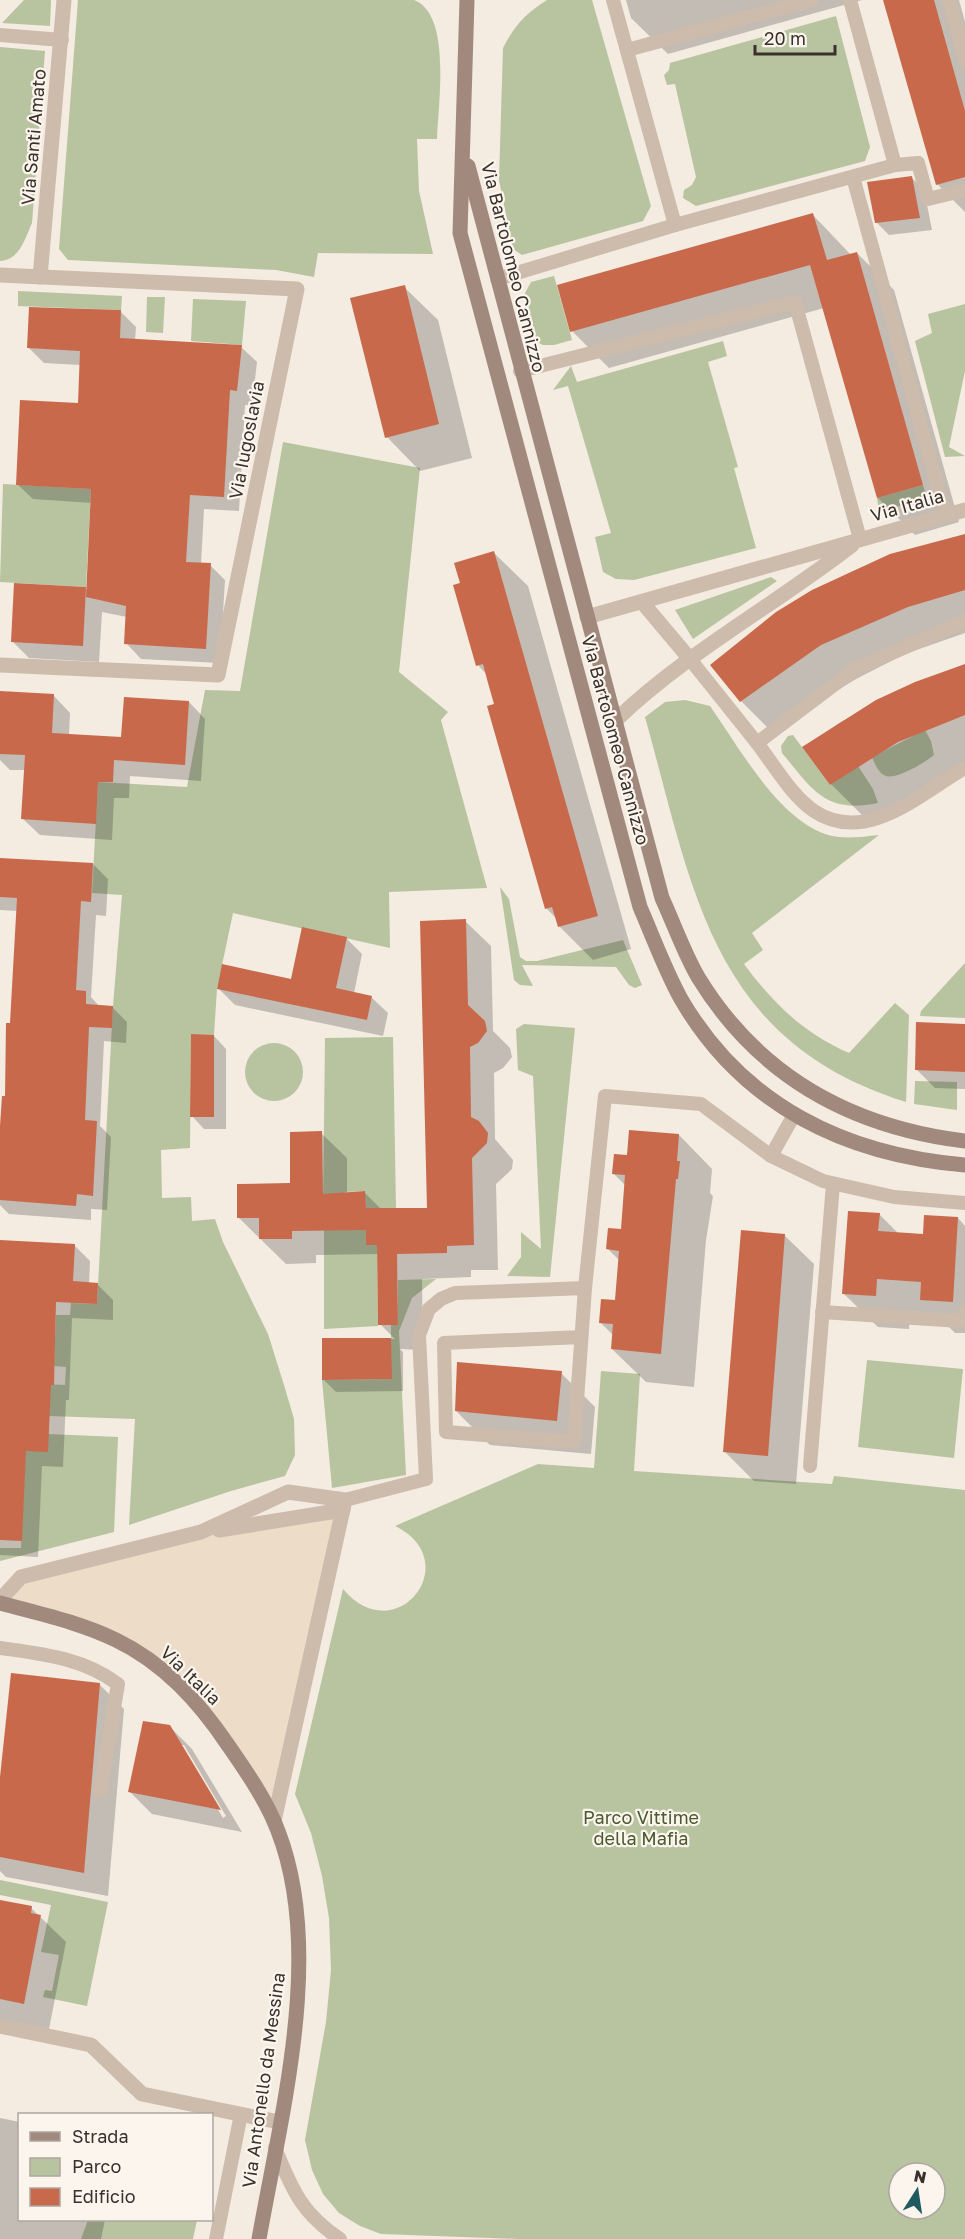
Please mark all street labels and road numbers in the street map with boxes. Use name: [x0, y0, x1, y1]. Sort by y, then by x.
street label: Via Santi Amato: [16, 68, 50, 206]
street label: Via Bartolomeo Cannizzo: [477, 160, 551, 374]
street label: Via Iugoslavia: [224, 379, 268, 501]
street label: Via Italia: [868, 484, 946, 526]
street label: Via Bartolomeo Cannizzo: [577, 633, 655, 847]
street label: Via Italia: [156, 1641, 226, 1709]
street label: Via Antonello da Messina: [237, 1971, 289, 2189]

